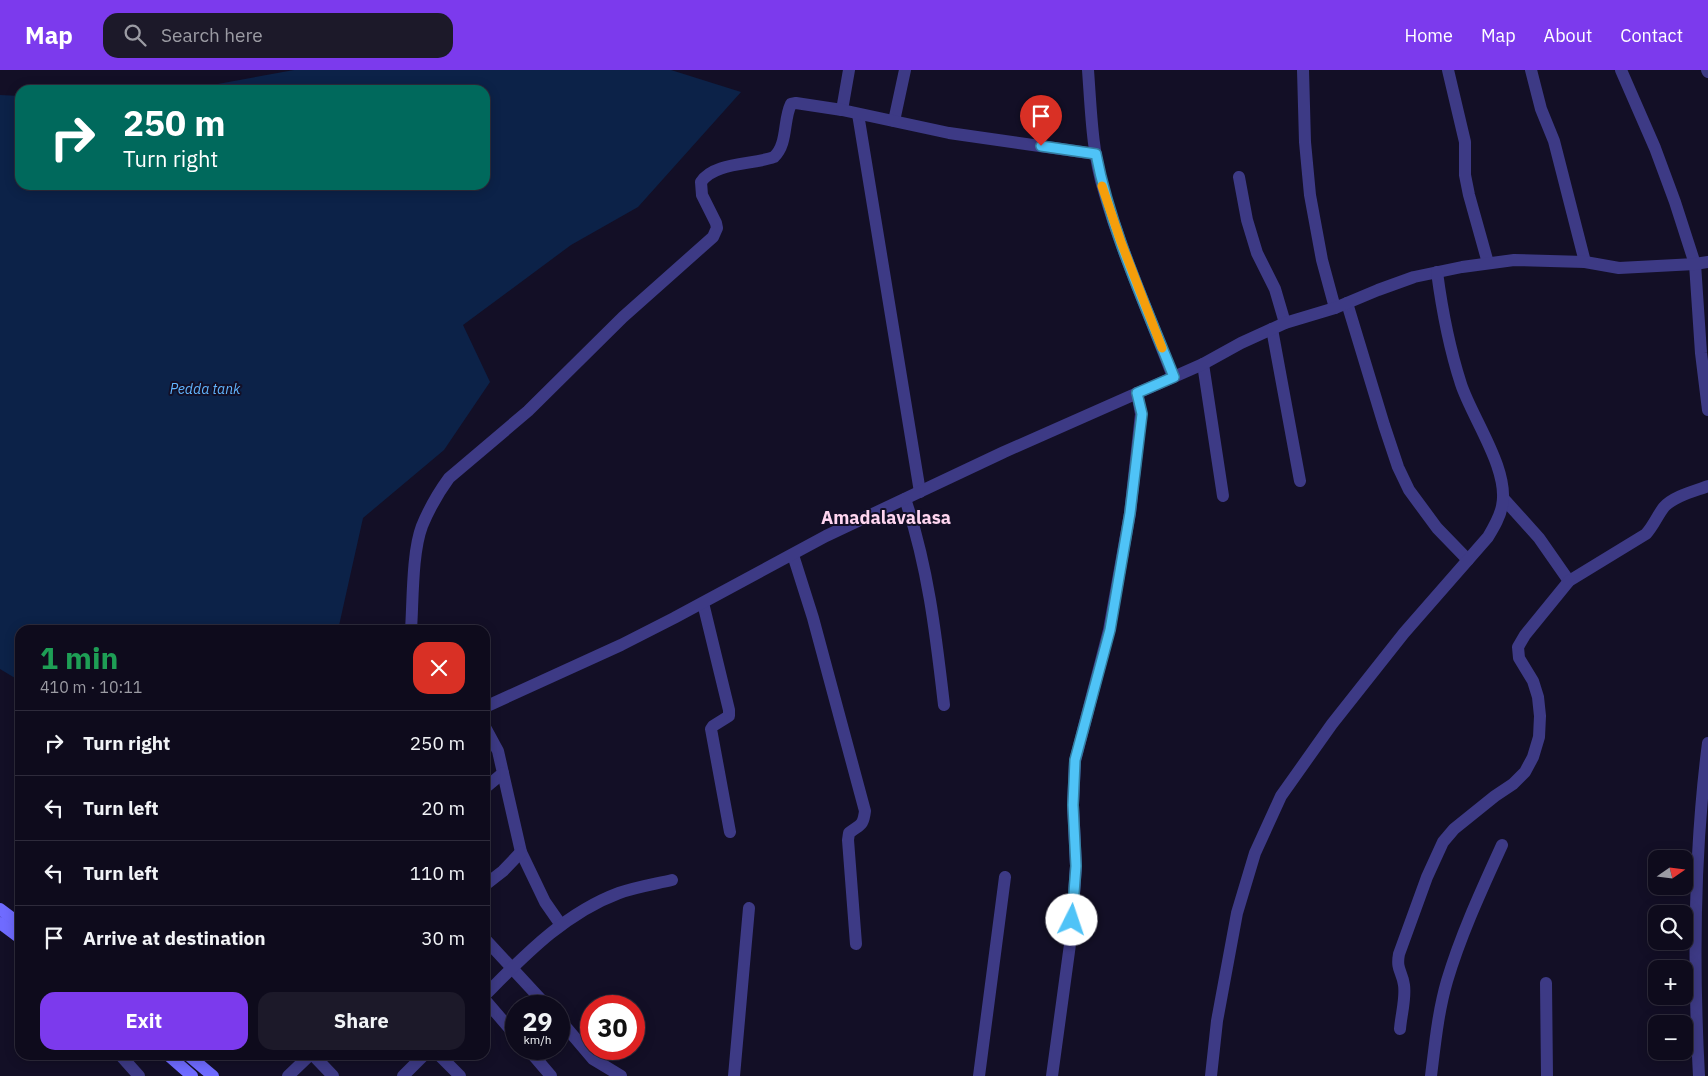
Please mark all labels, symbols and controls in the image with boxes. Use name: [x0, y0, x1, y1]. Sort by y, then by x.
search box: [103, 13, 453, 58]
text: Map: [25, 19, 73, 51]
icon: search: [121, 21, 149, 49]
text: Search here: [161, 23, 263, 47]
text: Home: [1405, 24, 1453, 47]
text: Map: [1481, 24, 1516, 47]
text: About: [1544, 24, 1592, 47]
text: Contact: [1620, 24, 1683, 47]
pin: [1020, 95, 1062, 146]
text: 250 m: [123, 100, 226, 146]
icon: arrive: [1027, 102, 1055, 130]
icon: right: [40, 105, 105, 170]
text: Turn right: [123, 144, 218, 173]
water label: Pedda tank: [170, 380, 241, 398]
district label: Amadalavalasa: [821, 506, 951, 529]
text: 1 min: [40, 638, 118, 677]
button: close: [413, 642, 465, 694]
text: 410 m · 10:11: [40, 677, 142, 697]
icon: right: [40, 729, 68, 757]
text: Turn right: [83, 731, 170, 755]
text: 250 m: [410, 731, 465, 755]
icon: left: [40, 794, 68, 822]
text: Turn left: [83, 796, 159, 820]
text: 20 m: [421, 796, 465, 820]
north arrow: [1648, 850, 1692, 895]
map controls: [1648, 850, 1693, 1060]
icon: left: [40, 859, 68, 887]
text: Turn left: [83, 861, 159, 885]
text: 110 m: [410, 861, 465, 885]
position arrow: [1045, 893, 1097, 945]
button: search: [1648, 905, 1693, 950]
icon: arrive: [40, 924, 68, 952]
text: Arrive at destination: [83, 926, 266, 950]
text: 30 m: [421, 926, 465, 950]
button: +: [1648, 960, 1693, 1005]
button: Exit: [40, 992, 248, 1050]
button: Share: [258, 992, 465, 1050]
speed limit sign: 30: [580, 995, 645, 1060]
text: 29: [522, 1005, 553, 1038]
button: −: [1648, 1015, 1693, 1060]
text: km/h: [523, 1032, 552, 1047]

